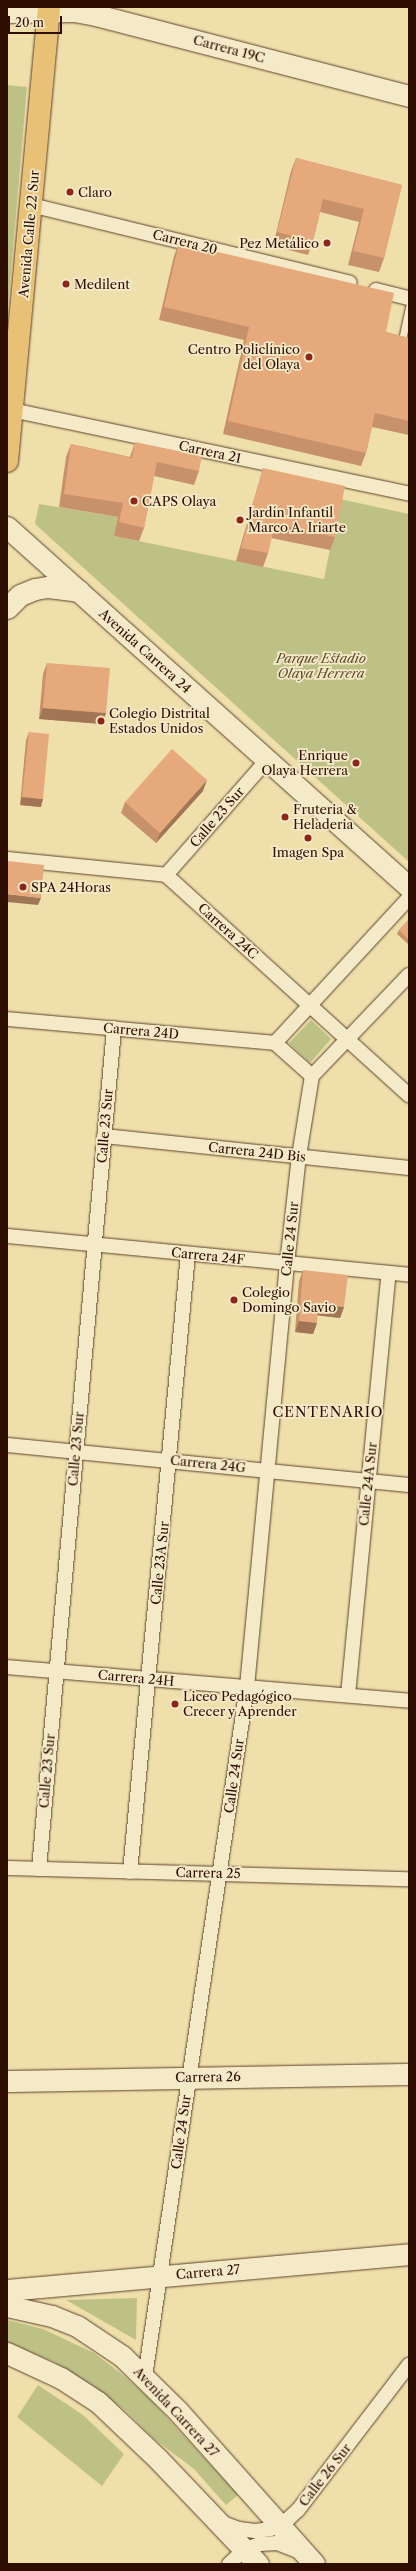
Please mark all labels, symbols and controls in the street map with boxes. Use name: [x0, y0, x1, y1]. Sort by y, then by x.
scale bar: [10, 8, 64, 34]
text: 20 m: [15, 15, 44, 30]
street label: Carrera 19C: [191, 32, 267, 66]
street label: Avenida Calle 22 Sur: [16, 169, 42, 299]
place label: Claro: [78, 184, 112, 200]
marker: Claro: [65, 187, 75, 197]
street label: Carrera 20: [151, 226, 219, 258]
place label: Pez Metálico: [239, 235, 319, 251]
marker: Pez Metálico: [322, 238, 332, 248]
place label: Medilent: [74, 276, 130, 292]
marker: Medilent: [61, 279, 71, 289]
place label: Centro Policlínico del Olaya: [188, 342, 300, 373]
marker: Centro Policlínico del Olaya: [303, 351, 315, 363]
street label: Carrera 21: [177, 438, 243, 466]
place label: CAPS Olaya: [142, 493, 216, 509]
marker: CAPS Olaya: [129, 496, 139, 506]
place label: Jardín Infantil Marco A. Iriarte: [248, 505, 346, 536]
marker: Jardín Infantil Marco A. Iriarte: [235, 515, 245, 525]
street label: Avenida Carrera 24: [96, 605, 194, 697]
park label: Parque Estadio Olaya Herrera: [276, 651, 366, 682]
place label: Colegio Distrital Estados Unidos: [109, 706, 210, 737]
marker: Colegio Distrital Estados Unidos: [96, 716, 106, 726]
place label: Enrique Olaya Herrera: [261, 748, 348, 779]
marker: Enrique Olaya Herrera: [351, 758, 361, 768]
street label: Calle 23 Sur: [187, 784, 247, 850]
place label: Fruteria & Heladeria: [293, 802, 357, 833]
marker: Fruteria & Heladeria: [280, 812, 290, 822]
marker: Imagen Spa: [303, 833, 313, 843]
place label: Imagen Spa: [272, 844, 344, 860]
place label: SPA 24Horas: [31, 879, 111, 895]
marker: SPA 24Horas: [18, 882, 28, 892]
street label: Carrera 24C: [195, 900, 261, 962]
street label: Carrera 24D: [102, 1020, 180, 1042]
street label: Calle 23 Sur: [94, 1088, 116, 1164]
street label: Carrera 24D Bis: [207, 1139, 307, 1165]
street label: Calle 24 Sur: [278, 1201, 302, 1277]
street label: Carrera 24F: [170, 1244, 246, 1268]
place label: Colegio Domingo Savio: [242, 1285, 336, 1316]
marker: Colegio Domingo Savio: [229, 1295, 239, 1305]
district label: CENTENARIO: [272, 1404, 384, 1420]
street label: Calle 23 Sur: [65, 1411, 87, 1487]
street label: Calle 24A Sur: [356, 1441, 380, 1527]
street label: Carrera 24G: [169, 1452, 247, 1476]
street label: Calle 23A Sur: [148, 1520, 172, 1606]
street label: Carrera 24H: [97, 1667, 175, 1689]
place label: Liceo Pedagógico Crecer y Aprender: [183, 1689, 298, 1720]
marker: Liceo Pedagógico Crecer y Aprender: [170, 1699, 180, 1709]
street label: Calle 23 Sur: [36, 1733, 58, 1809]
street label: Calle 24 Sur: [221, 1738, 247, 1814]
street label: Carrera 25: [175, 1865, 241, 1881]
street label: Carrera 26: [175, 2069, 241, 2085]
street label: Calle 24 Sur: [168, 2094, 194, 2170]
street label: Carrera 27: [175, 2261, 241, 2283]
street label: Avenida Carrera 27: [130, 2364, 222, 2460]
street label: Calle 26 Sur: [296, 2441, 354, 2509]

